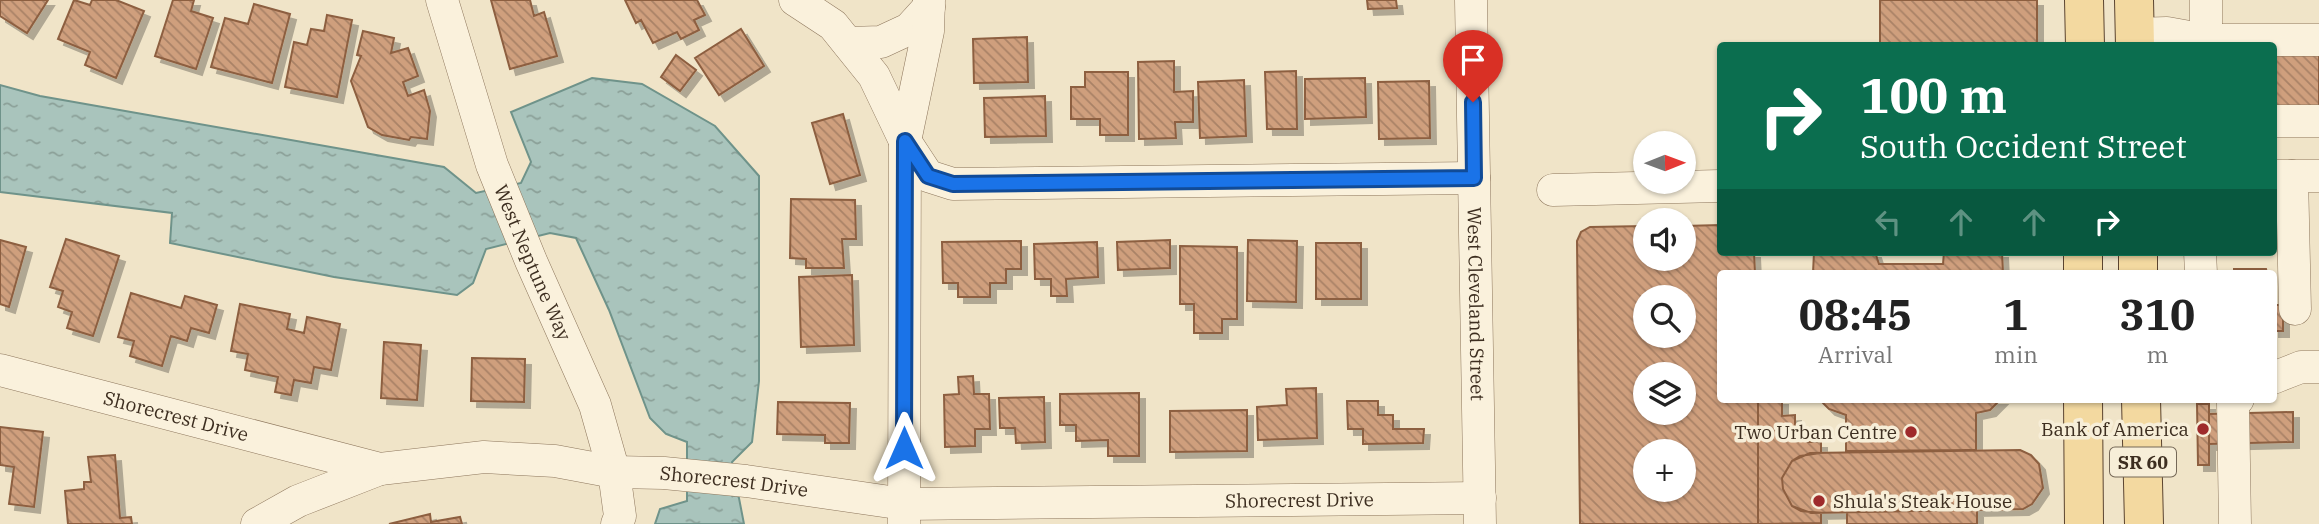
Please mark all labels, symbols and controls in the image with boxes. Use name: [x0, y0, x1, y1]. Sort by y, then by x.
pin: [1443, 30, 1503, 102]
icon: arrive: [1454, 41, 1492, 79]
text: 100 m: [1860, 63, 2007, 126]
icon: right: [1745, 70, 1836, 161]
text: South Occident Street: [1860, 125, 2187, 167]
north arrow: [1633, 131, 1696, 194]
map controls: [1633, 131, 1696, 502]
street label: West Neptune Way: [489, 181, 577, 345]
icon: left: [1869, 203, 1907, 241]
icon: ahead: [1942, 203, 1980, 241]
icon: ahead: [2015, 203, 2053, 241]
icon: right: [2088, 203, 2126, 241]
street label: West Cleveland Street: [1463, 207, 1490, 401]
button: sound: [1633, 208, 1696, 271]
button: search: [1633, 285, 1696, 348]
text: 08:45: [1799, 287, 1912, 342]
text: 1: [2003, 287, 2029, 342]
text: 310: [2120, 287, 2195, 342]
text: Arrival: [1818, 339, 1893, 369]
text: min: [1994, 339, 2038, 369]
text: m: [2146, 339, 2168, 369]
button: layers: [1633, 362, 1696, 425]
street label: Shorecrest Drive: [101, 385, 251, 446]
position arrow: [867, 411, 941, 485]
place label: Bank of America: [2041, 417, 2189, 441]
place label: Two Urban Centre: [1734, 420, 1897, 444]
marker: Bank of America: [2195, 421, 2211, 437]
marker: Two Urban Centre: [1903, 424, 1919, 440]
button: +: [1633, 439, 1696, 502]
road number: SR 60: [2110, 448, 2176, 476]
street label: Shorecrest Drive: [659, 461, 810, 502]
street label: Shorecrest Drive: [1225, 487, 1374, 513]
place label: Shula's Steak House: [1833, 489, 2012, 513]
marker: Shula's Steak House: [1811, 493, 1827, 509]

